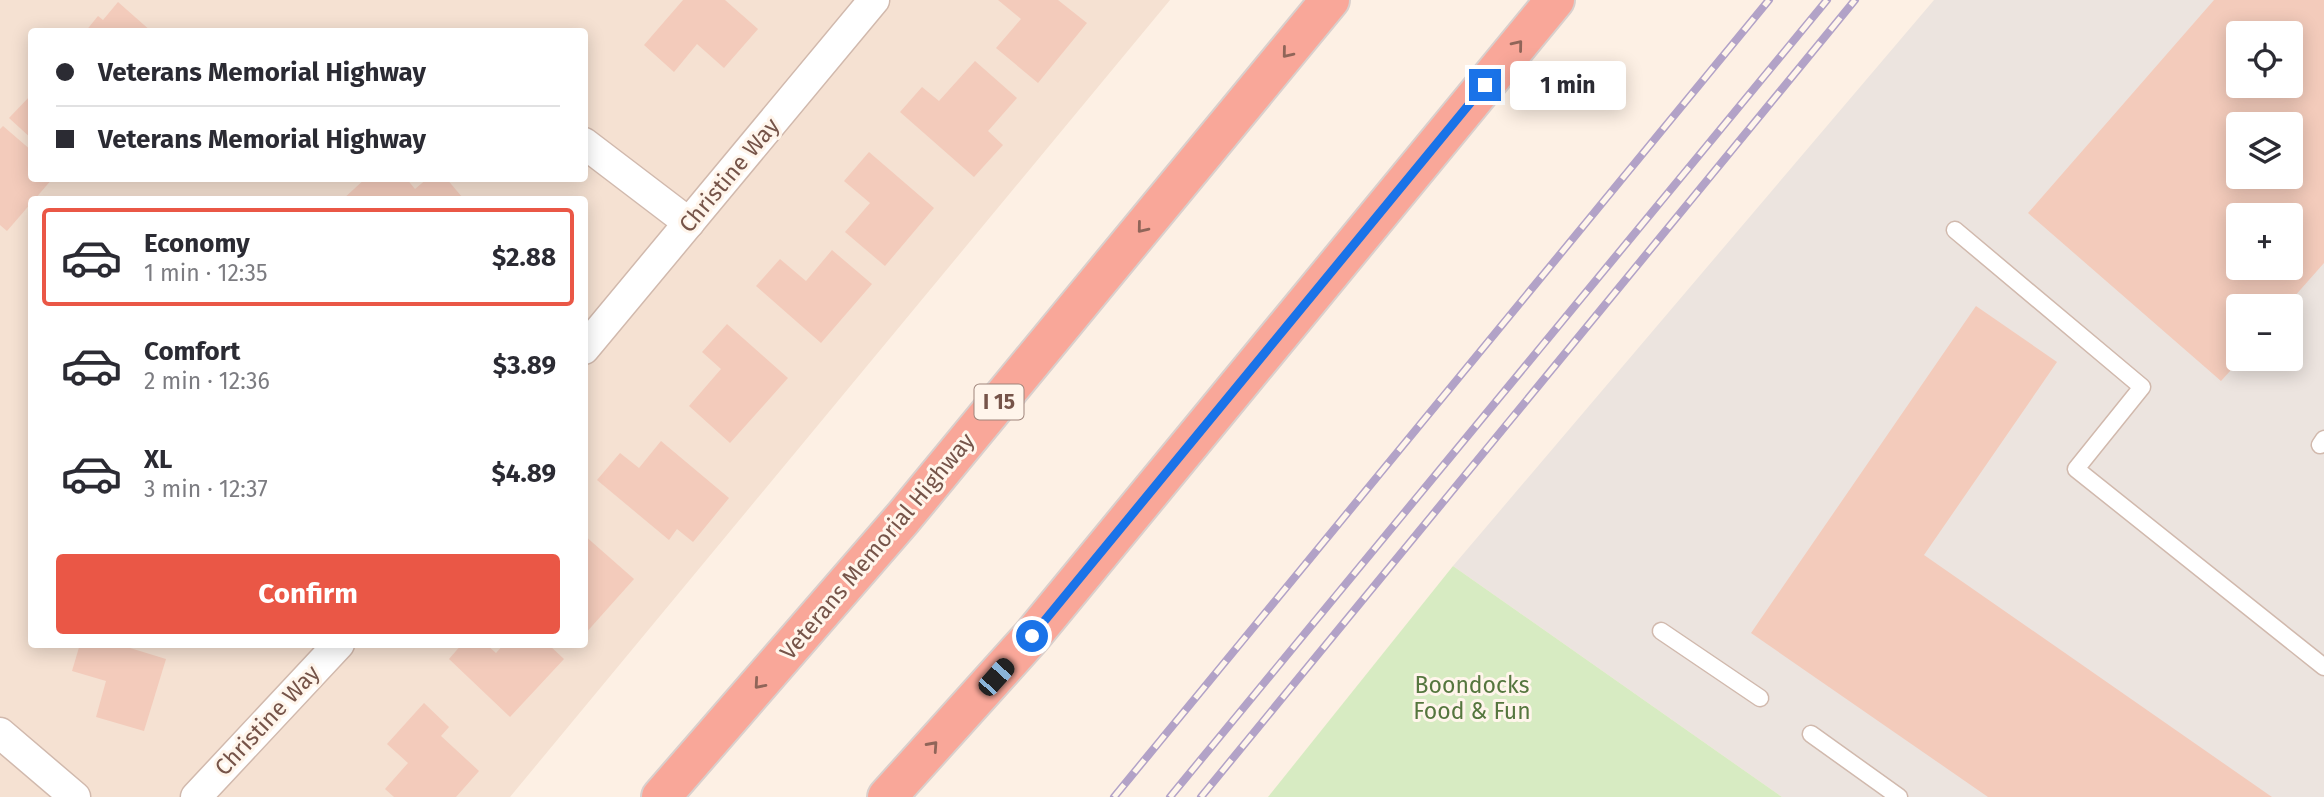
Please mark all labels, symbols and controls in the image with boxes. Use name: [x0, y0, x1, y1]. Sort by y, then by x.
map controls: [2226, 21, 2303, 371]
button: locate: [2226, 21, 2303, 98]
one-way arrow: [1510, 40, 1522, 53]
one-way arrow: [1282, 45, 1295, 57]
text: Veterans Memorial Highway: [98, 57, 426, 88]
callout: 1 min: [1510, 60, 1625, 110]
route end: [1469, 69, 1501, 101]
text: 1 min: [1540, 71, 1596, 99]
street label: Christine Way: [673, 112, 785, 238]
button: layers: [2226, 112, 2303, 189]
text: Veterans Memorial Highway: [98, 124, 426, 155]
button: +: [2226, 203, 2303, 280]
one-way arrow: [1138, 220, 1150, 233]
icon: car: [60, 226, 123, 289]
text: Economy: [144, 228, 250, 259]
text: $2.88: [492, 242, 556, 273]
text: 1 min · 12:35: [144, 259, 268, 287]
button: −: [2226, 294, 2303, 371]
icon: car: [60, 334, 123, 397]
text: Comfort: [144, 336, 240, 367]
text: $3.89: [493, 350, 556, 381]
text: 2 min · 12:36: [144, 367, 270, 395]
road number: I 15: [974, 384, 1024, 420]
street label: Veterans Memorial Highway: [774, 426, 981, 665]
icon: car: [60, 442, 123, 505]
text: XL: [144, 444, 172, 475]
text: $4.89: [492, 458, 556, 489]
text: 3 min · 12:37: [144, 475, 268, 503]
button: Confirm: [56, 554, 560, 634]
route start: [1016, 620, 1048, 652]
car: [975, 654, 1018, 700]
street label: Christine Way: [209, 658, 326, 781]
park label: Boondocks Food & Fun: [1413, 671, 1531, 725]
one-way arrow: [755, 675, 767, 688]
one-way arrow: [925, 741, 937, 754]

